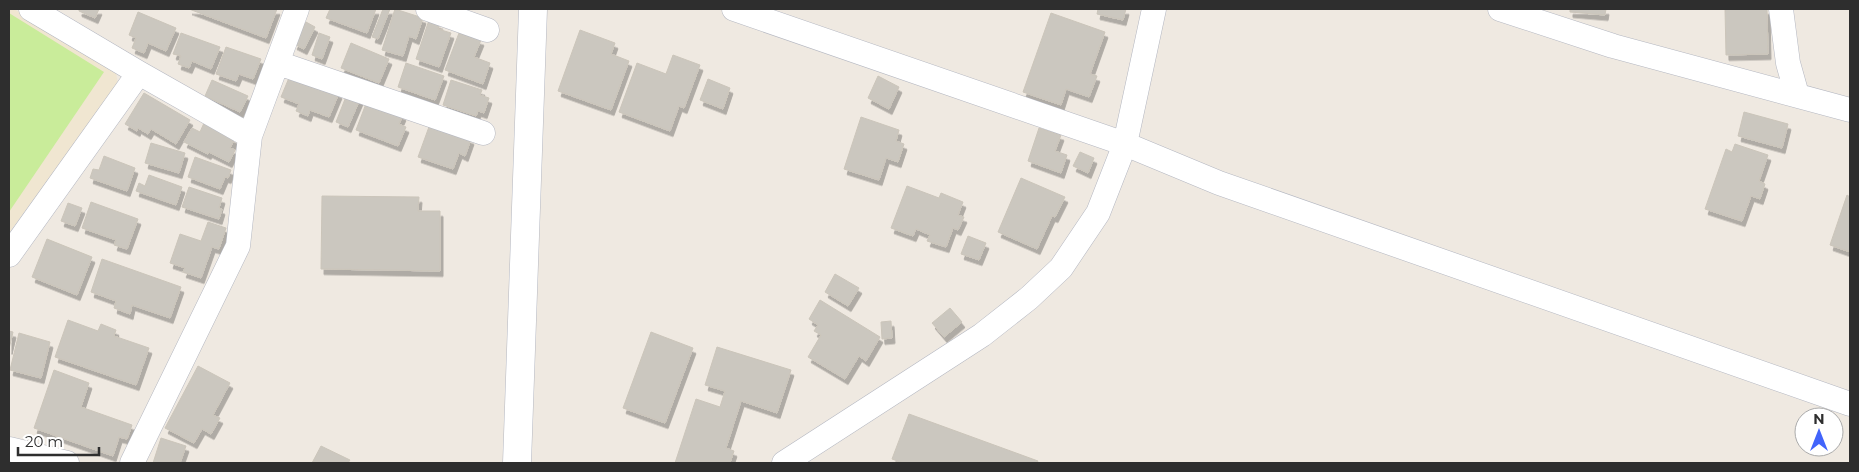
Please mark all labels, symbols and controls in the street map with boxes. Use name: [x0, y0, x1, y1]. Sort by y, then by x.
north arrow: [1794, 407, 1844, 457]
text: N: [1813, 410, 1825, 428]
scale bar: [18, 424, 99, 456]
text: 20 m: [25, 432, 63, 451]

